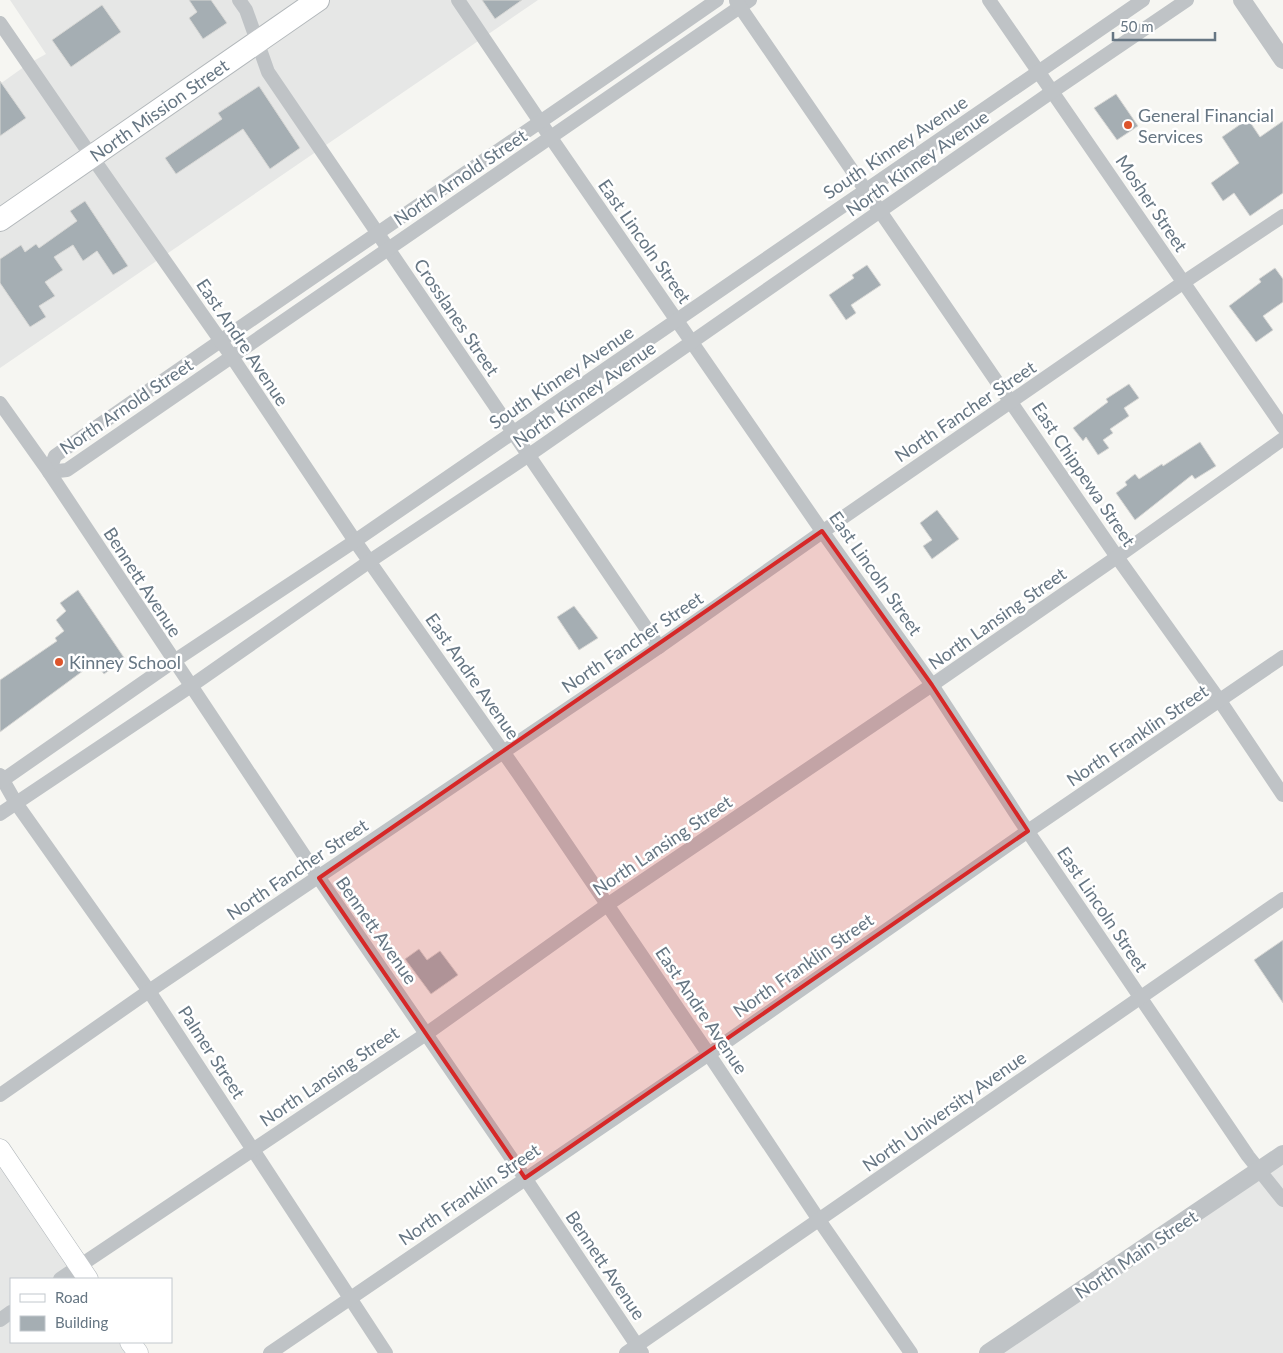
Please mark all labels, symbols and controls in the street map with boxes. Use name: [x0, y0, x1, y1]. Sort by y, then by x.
scale bar: [1113, 10, 1216, 42]
text: 50 m: [1120, 17, 1154, 35]
street label: North Mission Street: [85, 54, 233, 166]
street label: South Kinney Avenue: [819, 91, 971, 203]
place label: General Financial Services: [1138, 104, 1274, 147]
street label: North Kinney Avenue: [841, 105, 993, 221]
marker: General Financial Services: [1122, 119, 1134, 131]
street label: North Arnold Street: [389, 124, 531, 230]
street label: Mosher Street: [1112, 150, 1193, 256]
street label: East Lincoln Street: [594, 175, 696, 308]
street label: Crosslanes Street: [410, 254, 505, 380]
street label: East Andre Avenue: [192, 274, 294, 410]
street label: South Kinney Avenue: [485, 321, 637, 433]
street label: North Kinney Avenue: [508, 336, 660, 452]
street label: North Arnold Street: [55, 353, 197, 459]
street label: North Fancher Street: [890, 355, 1040, 466]
street label: East Chippewa Street: [1028, 398, 1141, 551]
street label: East Lincoln Street: [825, 507, 927, 640]
street label: Bennett Avenue: [99, 523, 187, 641]
street label: North Lansing Street: [924, 562, 1071, 674]
street label: North Fancher Street: [557, 586, 707, 697]
street label: East Andre Avenue: [421, 609, 525, 743]
place label: Kinney School: [69, 651, 181, 673]
marker: Kinney School: [53, 656, 65, 668]
street label: North Franklin Street: [1062, 679, 1212, 791]
street label: North Lansing Street: [588, 790, 736, 900]
street label: North Fancher Street: [222, 813, 372, 924]
street label: East Lincoln Street: [1053, 842, 1153, 976]
street label: Bennett Avenue: [332, 872, 422, 988]
street label: North Franklin Street: [729, 908, 878, 1022]
street label: East Andre Avenue: [651, 942, 753, 1078]
street label: Palmer Street: [174, 1001, 250, 1103]
street label: North Lansing Street: [255, 1021, 403, 1131]
street label: North University Avenue: [858, 1046, 1030, 1176]
street label: North Franklin Street: [394, 1138, 544, 1250]
street label: North Main Street: [1071, 1205, 1202, 1303]
street label: Bennett Avenue: [562, 1206, 650, 1324]
legend: [10, 1278, 172, 1343]
text: Road: [55, 1288, 88, 1306]
text: Building: [55, 1313, 108, 1331]

